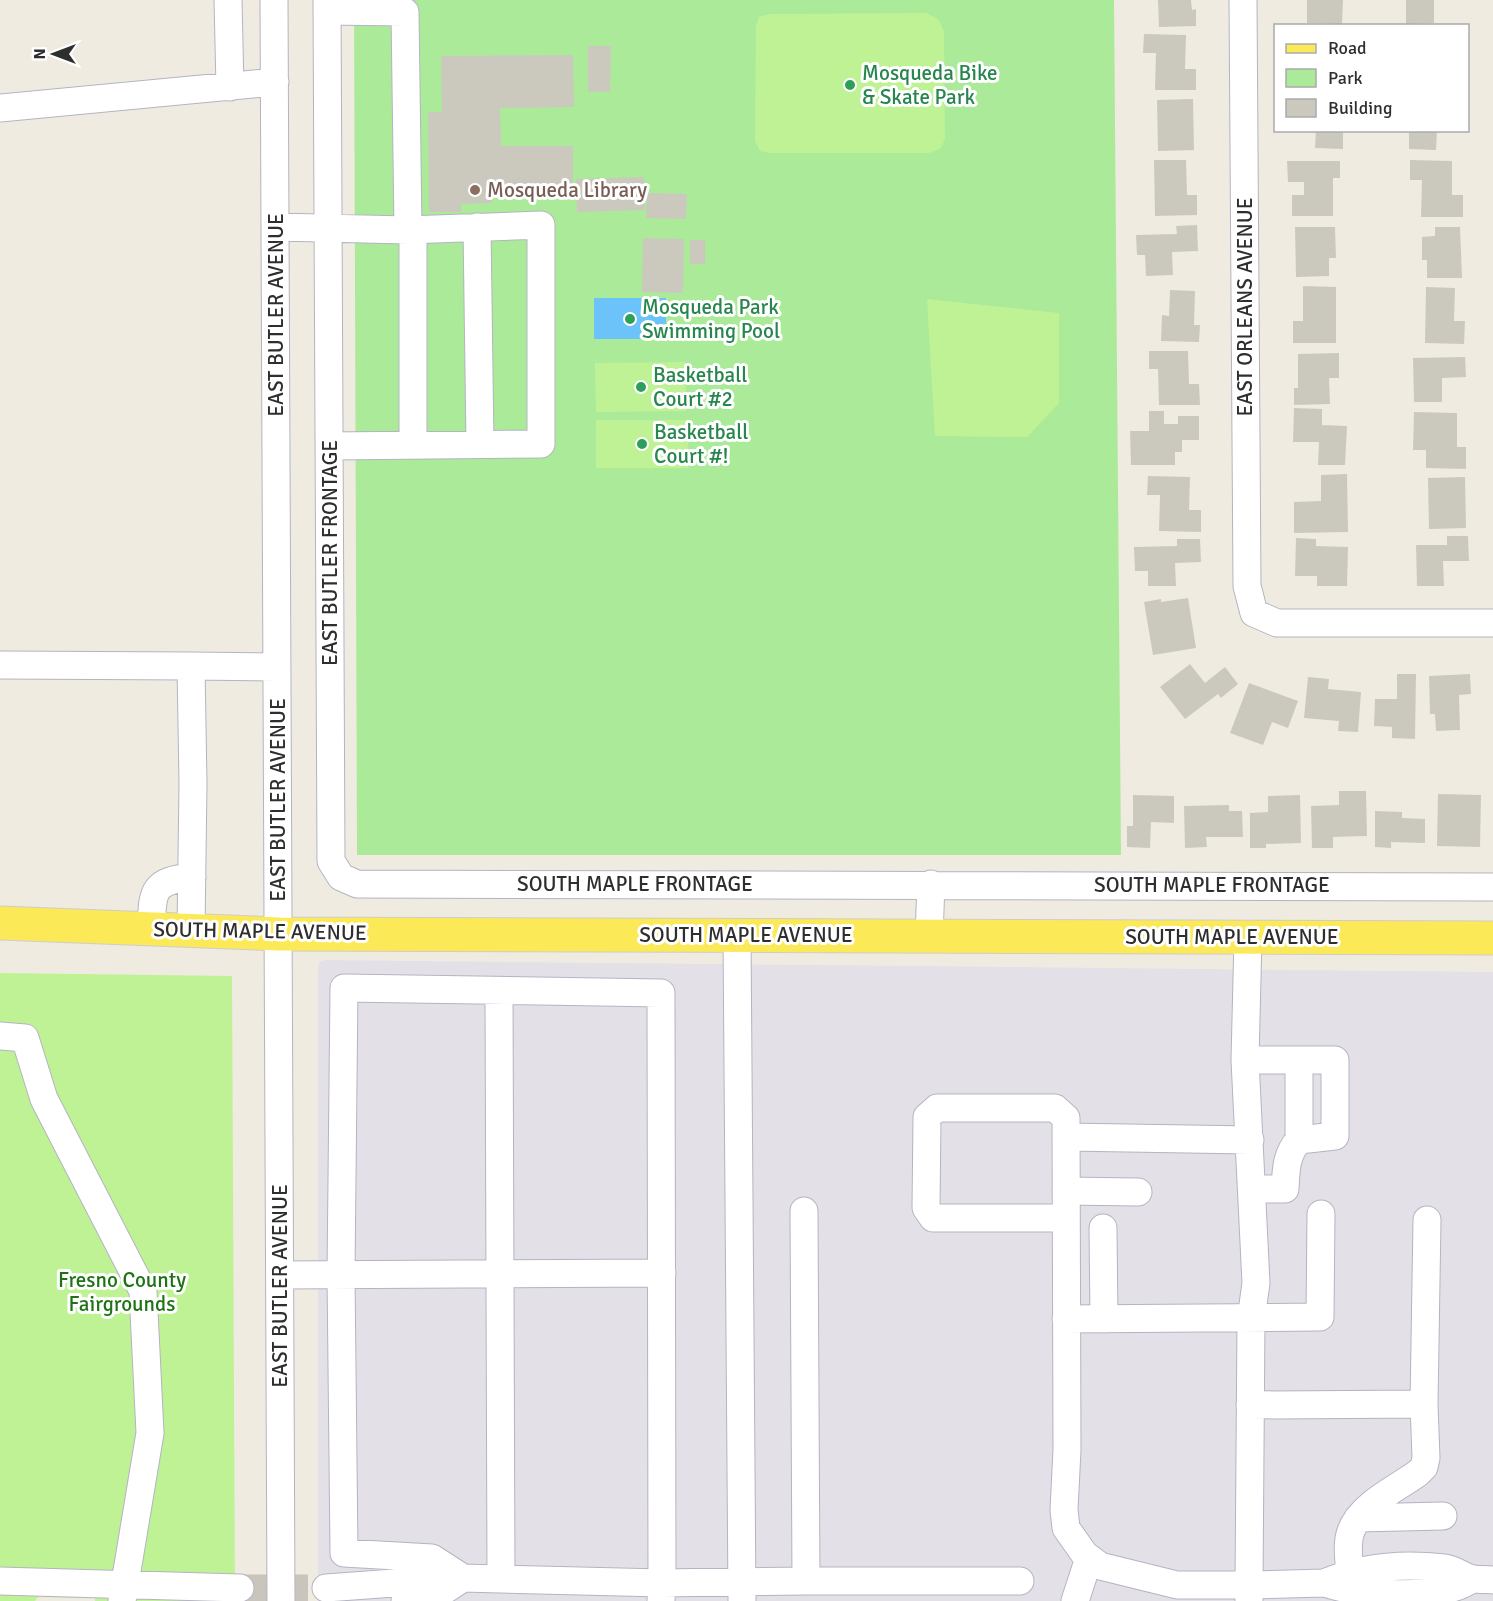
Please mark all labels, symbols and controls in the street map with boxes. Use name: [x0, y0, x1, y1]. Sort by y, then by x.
north arrow: [24, 24, 84, 84]
legend: [1274, 24, 1469, 132]
text: Road: [1328, 37, 1367, 59]
text: N: [30, 48, 50, 60]
place label: Mosqueda Bike & Skate Park: [862, 60, 998, 110]
text: Park: [1328, 67, 1363, 89]
marker: Mosqueda Bike & Skate Park: [843, 78, 857, 92]
text: Building: [1328, 97, 1392, 119]
place label: Mosqueda Library: [487, 177, 647, 203]
marker: Mosqueda Library: [468, 183, 482, 197]
street label: EAST ORLEANS AVENUE: [1232, 197, 1258, 417]
street label: EAST BUTLER AVENUE: [263, 213, 289, 417]
place label: Mosqueda Park Swimming Pool: [642, 294, 780, 344]
marker: Mosqueda Park Swimming Pool: [623, 312, 637, 326]
place label: Basketball Court #2: [653, 362, 747, 412]
marker: Basketball Court #2: [634, 380, 648, 394]
place label: Basketball Court #!: [654, 419, 748, 469]
marker: Basketball Court #!: [635, 437, 649, 451]
street label: EAST BUTLER FRONTAGE: [317, 440, 343, 666]
street label: EAST BUTLER AVENUE: [265, 698, 291, 902]
street label: SOUTH MAPLE FRONTAGE: [517, 871, 753, 897]
street label: SOUTH MAPLE FRONTAGE: [1094, 872, 1330, 898]
street label: SOUTH MAPLE AVENUE: [153, 916, 367, 946]
street label: SOUTH MAPLE AVENUE: [639, 922, 853, 948]
street label: SOUTH MAPLE AVENUE: [1125, 924, 1339, 950]
street label: EAST BUTLER AVENUE: [267, 1184, 293, 1388]
park label: Fresno County Fairgrounds: [58, 1267, 186, 1317]

